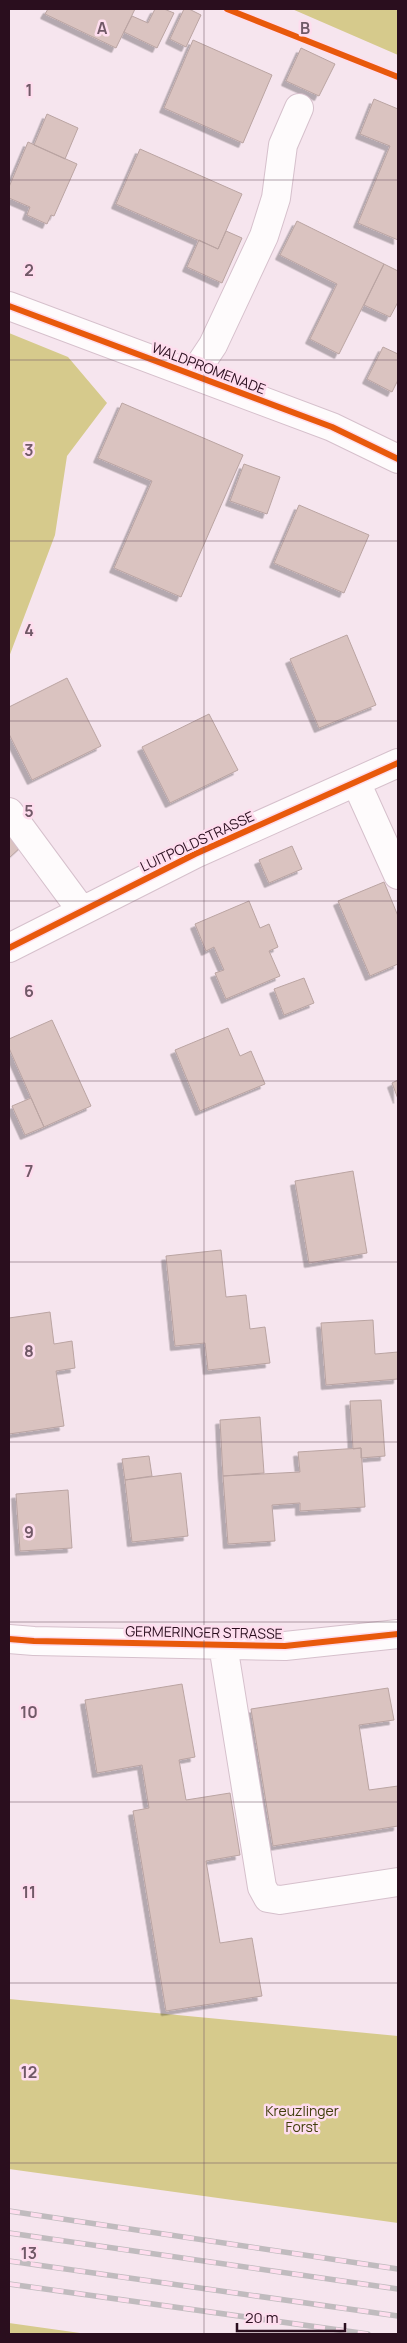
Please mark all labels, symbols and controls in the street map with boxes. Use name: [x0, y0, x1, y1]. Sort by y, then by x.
text: A: [97, 17, 108, 39]
text: B: [300, 17, 310, 39]
text: 1: [25, 79, 33, 101]
text: 2: [24, 259, 34, 281]
street label: WALDPROMENADE: [149, 338, 269, 398]
text: 3: [24, 439, 34, 461]
text: 4: [24, 619, 34, 641]
text: 5: [24, 800, 34, 822]
street label: LUITPOLDSTRASSE: [137, 806, 257, 876]
text: 6: [24, 980, 34, 1002]
text: 7: [25, 1160, 33, 1182]
text: 8: [24, 1340, 34, 1362]
text: 9: [24, 1521, 34, 1543]
street label: GERMERINGER STRASSE: [125, 1621, 283, 1643]
text: 10: [20, 1701, 38, 1723]
text: 11: [22, 1881, 36, 1903]
text: 12: [21, 2061, 37, 2083]
park label: Kreuzlinger Forst: [265, 2101, 339, 2136]
text: 13: [21, 2242, 37, 2264]
scale bar: [237, 2300, 344, 2332]
text: 20 m: [245, 2307, 278, 2328]

